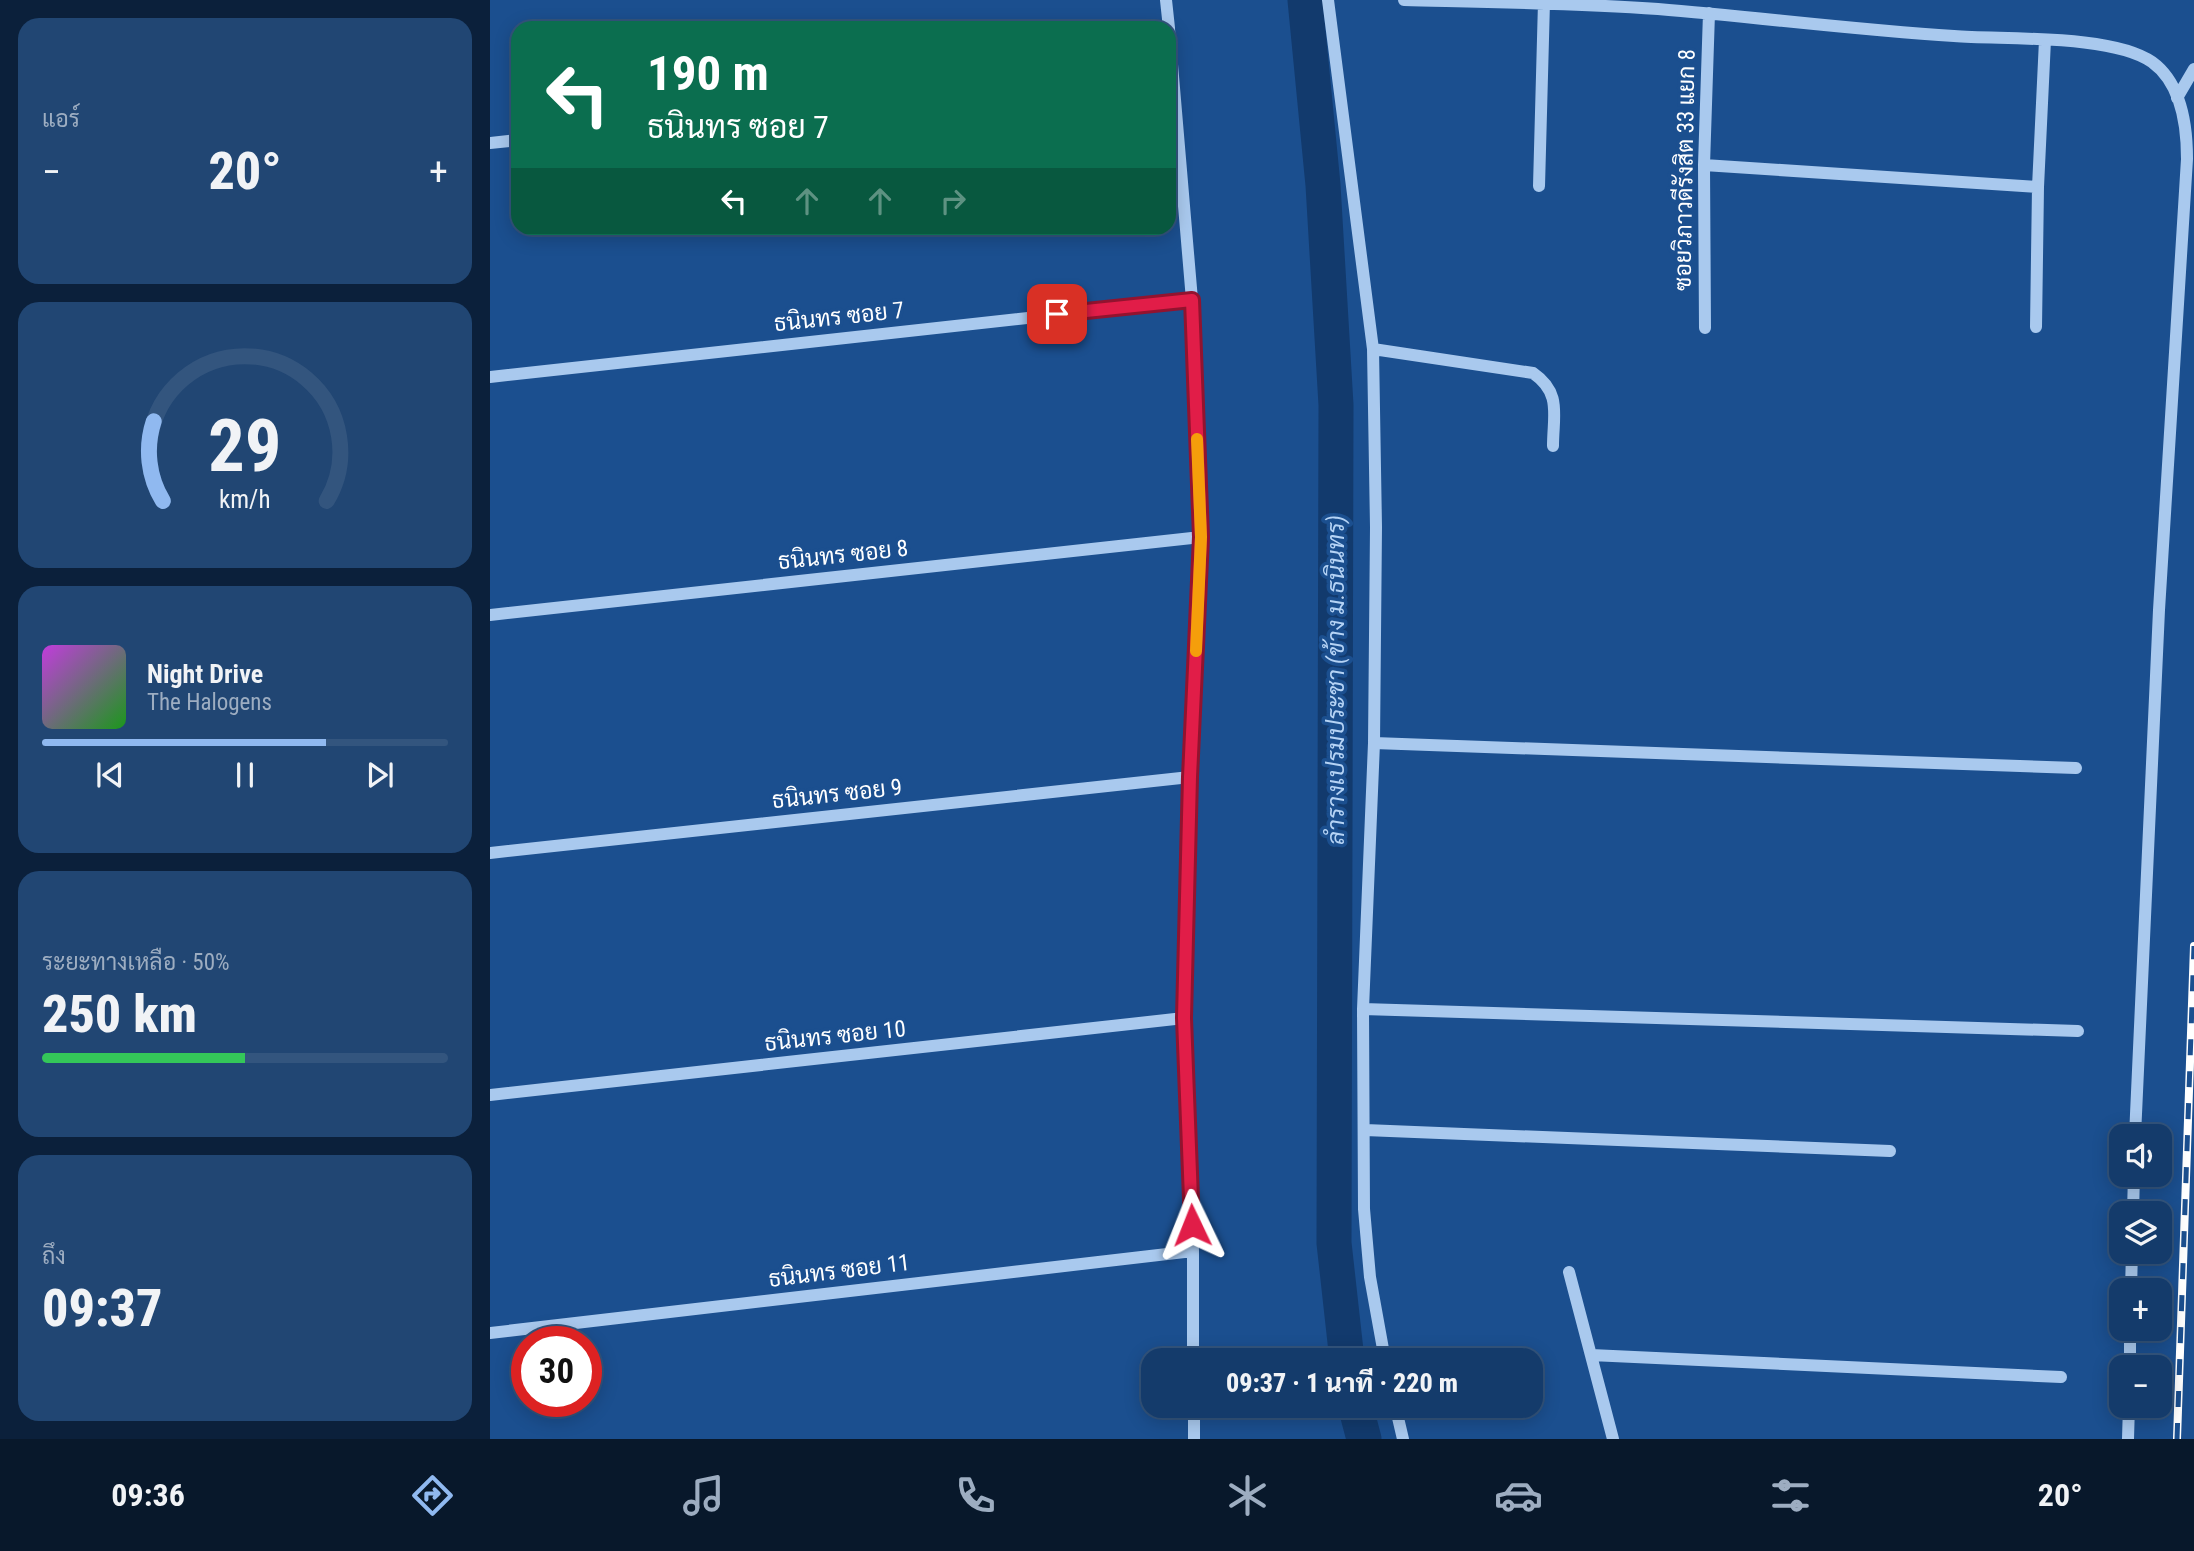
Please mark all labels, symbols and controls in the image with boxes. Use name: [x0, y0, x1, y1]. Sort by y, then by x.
text: 190 m: [647, 45, 769, 102]
icon: left: [532, 49, 623, 140]
street label: ซอยวิภาวดีรังสิต 33 แยก 8: [1667, 49, 1701, 291]
text: แอร์: [42, 106, 80, 133]
text: ธนินทร ซอย 7: [647, 108, 829, 146]
text: 20°: [208, 141, 282, 202]
text: −: [42, 150, 61, 194]
text: +: [429, 150, 448, 194]
icon: left: [715, 182, 753, 220]
icon: ahead: [788, 182, 826, 220]
icon: ahead: [861, 182, 899, 220]
icon: right: [934, 182, 972, 220]
pin: [1027, 284, 1087, 344]
icon: arrive: [1038, 295, 1076, 333]
street label: ธนินทร ซอย 7: [772, 296, 905, 337]
text: 29: [208, 404, 282, 490]
text: km/h: [219, 485, 271, 514]
water label: ลำรางเปรมประชา (ข้าง ม.ธนินทร): [1322, 515, 1350, 845]
street label: ธนินทร ซอย 8: [776, 534, 909, 575]
text: Night Drive: [147, 659, 263, 689]
text: The Halogens: [147, 689, 272, 716]
icon: previous: [91, 756, 129, 794]
icon: pause: [226, 756, 264, 794]
icon: next: [361, 756, 399, 794]
street label: ธนินทร ซอย 9: [770, 773, 903, 814]
text: ระยะทางเหลือ · 50%: [42, 949, 230, 976]
text: 250 km: [42, 984, 197, 1045]
street label: ธนินทร ซอย 10: [763, 1014, 907, 1057]
map controls: [2109, 1124, 2172, 1418]
button: sound: [2109, 1124, 2172, 1187]
position arrow: [1155, 1188, 1229, 1262]
button: layers: [2109, 1201, 2172, 1264]
text: ถึง: [42, 1243, 66, 1270]
street label: ธนินทร ซอย 11: [767, 1248, 911, 1293]
text: 09:37: [42, 1278, 162, 1339]
button: +: [2109, 1278, 2172, 1341]
speed limit sign: 30: [511, 1326, 602, 1417]
button: −: [2109, 1355, 2172, 1418]
text: 09:37 · 1 นาที · 220 m: [1226, 1368, 1458, 1398]
icon: directions: [408, 1471, 457, 1520]
icon: music: [679, 1471, 728, 1520]
icon: phone: [951, 1471, 1000, 1520]
icon: climate: [1223, 1471, 1272, 1520]
icon: car: [1494, 1471, 1543, 1520]
icon: filters: [1766, 1471, 1815, 1520]
text: 09:36: [111, 1476, 185, 1514]
text: 20°: [2038, 1476, 2083, 1514]

